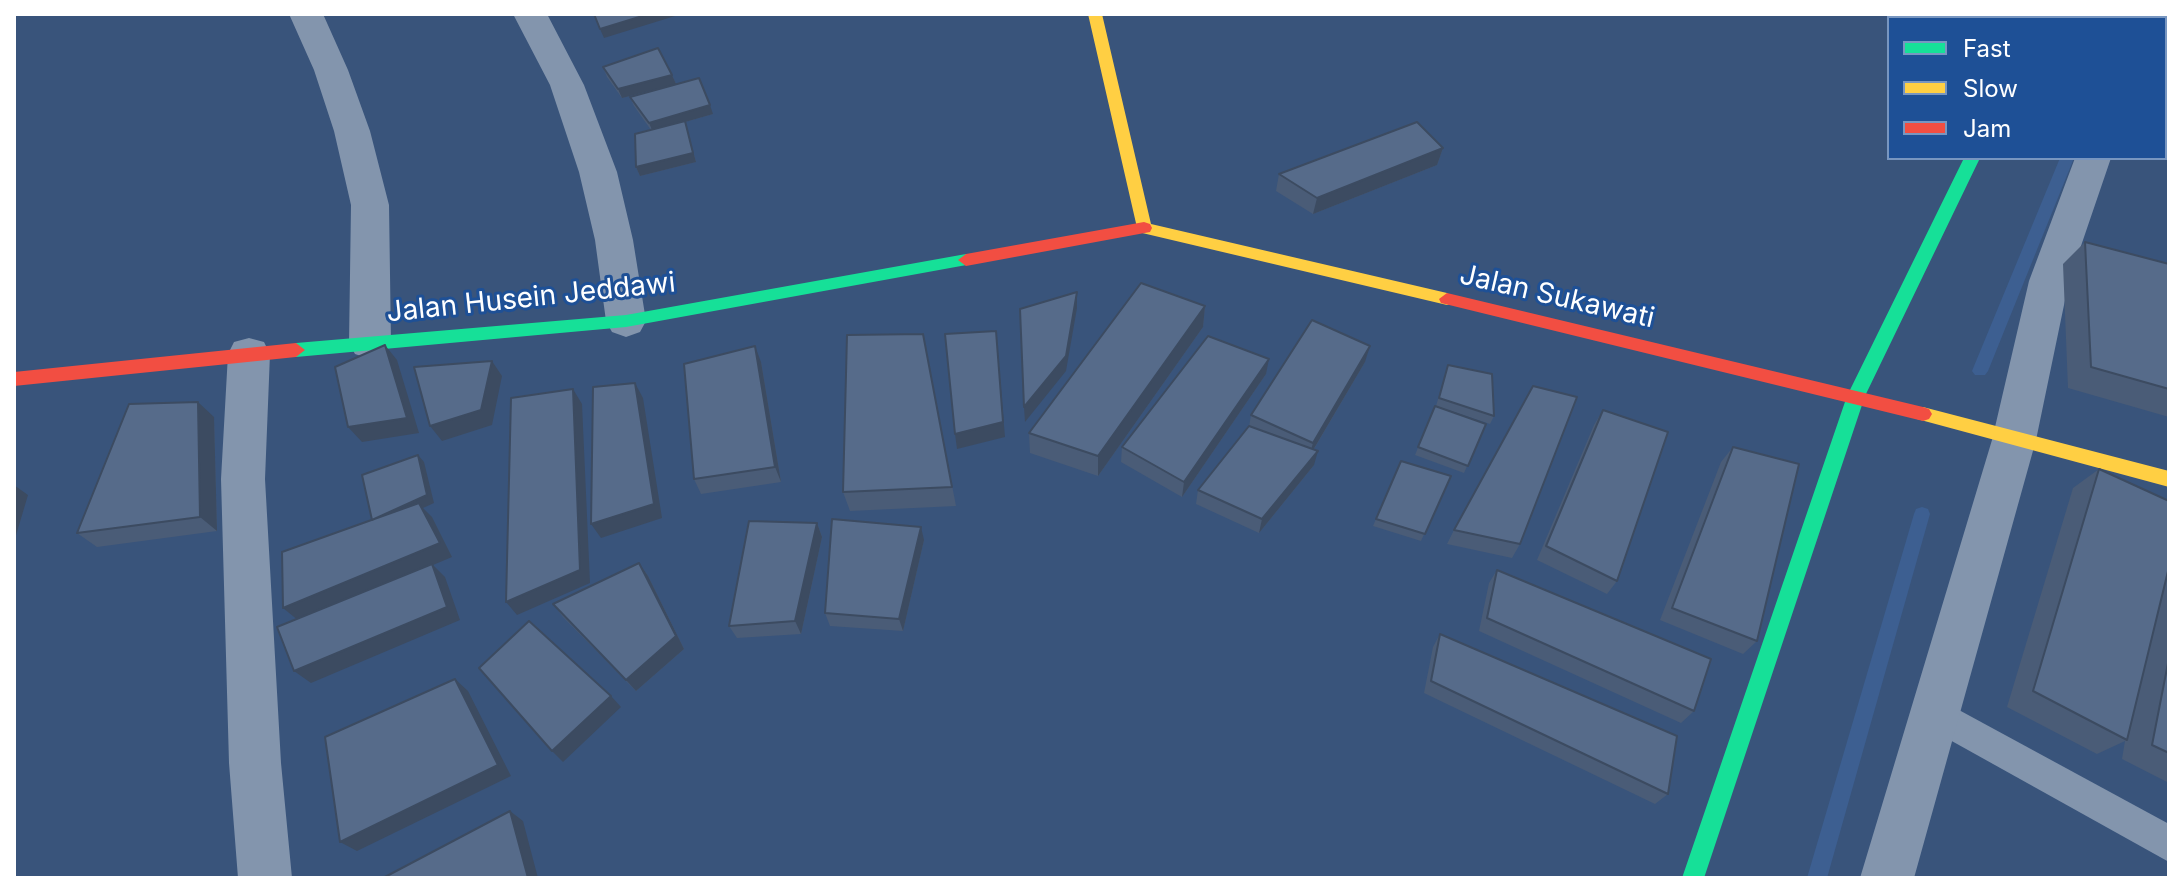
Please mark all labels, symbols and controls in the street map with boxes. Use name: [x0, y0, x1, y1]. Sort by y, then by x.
legend: [1887, 16, 2167, 160]
text: Fast: [1963, 34, 2011, 63]
text: Slow: [1963, 74, 2018, 103]
text: Jam: [1963, 114, 2011, 143]
street label: Jalan Sukawati: [1456, 258, 1658, 336]
street label: Jalan Husein Jeddawi: [385, 266, 677, 330]

